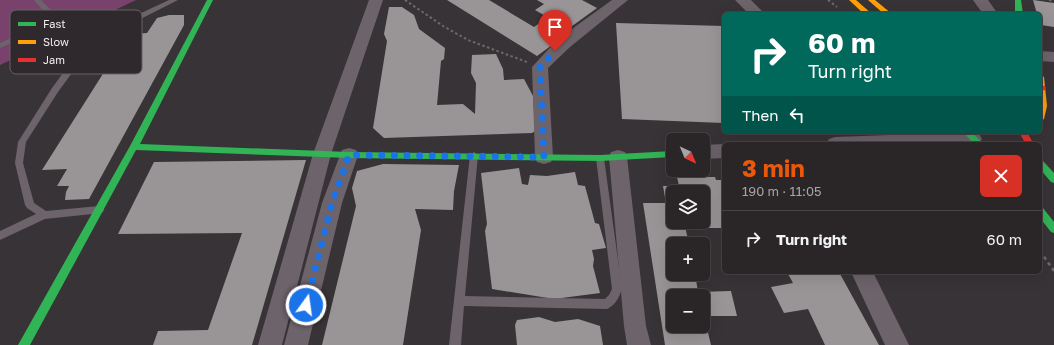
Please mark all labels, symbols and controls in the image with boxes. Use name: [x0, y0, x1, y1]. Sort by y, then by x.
legend: [10, 10, 142, 74]
pin: [538, 10, 572, 51]
icon: arrive: [544, 16, 566, 38]
text: Fast: [43, 17, 66, 30]
text: 60 m: [808, 26, 875, 59]
icon: right: [742, 28, 794, 80]
text: Slow: [43, 35, 69, 48]
text: Jam: [43, 53, 65, 66]
text: Turn right: [808, 60, 892, 82]
icon: left: [786, 104, 808, 126]
text: Then: [742, 106, 778, 124]
north arrow: [666, 133, 710, 177]
map controls: [666, 133, 710, 333]
text: 3 min: [742, 153, 805, 182]
button: close: [980, 155, 1022, 197]
text: 190 m · 11:05: [742, 183, 822, 199]
button: layers: [666, 185, 710, 229]
icon: right: [742, 228, 764, 250]
text: Turn right: [776, 230, 847, 248]
text: 60 m: [987, 230, 1022, 248]
button: +: [666, 237, 710, 281]
position arrow: [285, 284, 327, 326]
button: −: [666, 289, 710, 333]

